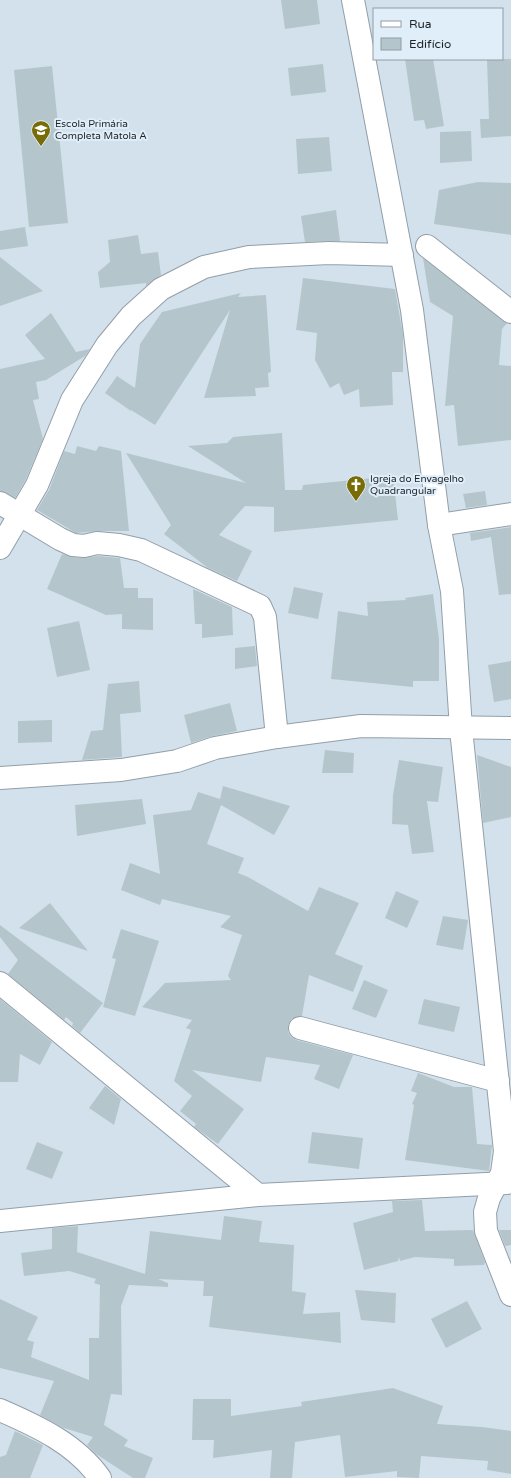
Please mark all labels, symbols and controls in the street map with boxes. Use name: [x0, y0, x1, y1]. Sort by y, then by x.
legend: [373, 8, 503, 60]
text: Rua: [409, 17, 432, 31]
text: Edifício: [409, 37, 451, 51]
place label: Escola Primária Completa Matola A: [55, 118, 147, 142]
school or university icon: Escola Primária Completa Matola A: [30, 119, 52, 147]
place label: Igreja do Envagelho Quadrangular: [370, 473, 464, 497]
church icon: Igreja do Envagelho Quadrangular: [345, 474, 367, 502]

